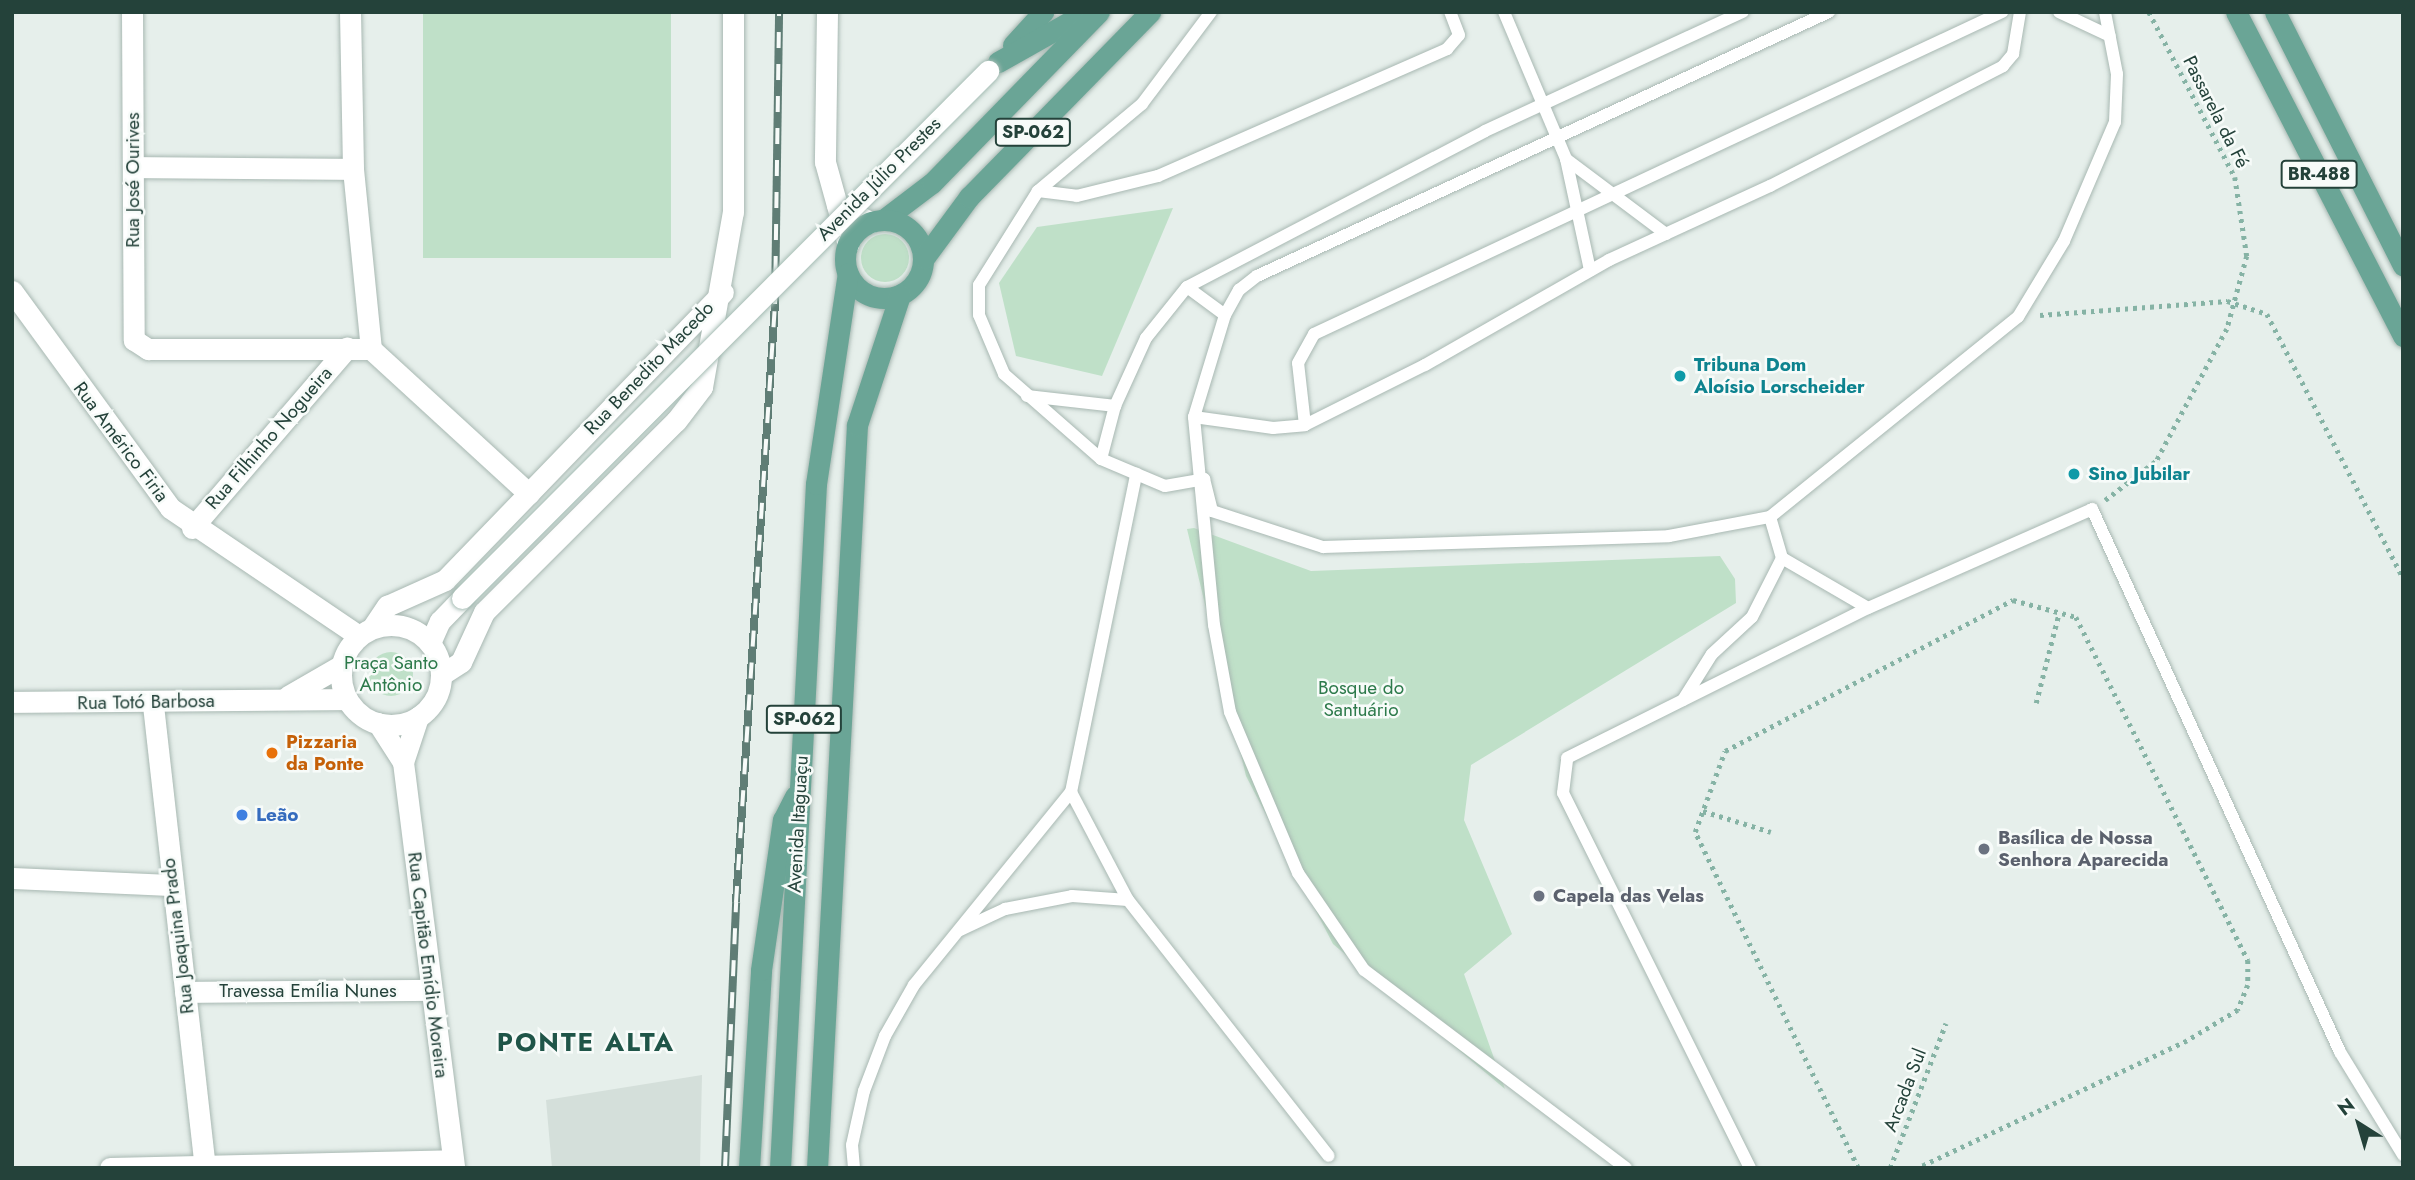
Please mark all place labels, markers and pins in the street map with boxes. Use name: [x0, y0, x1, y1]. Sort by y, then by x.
place label: Tribuna Dom Aloísio Lorscheider: [1694, 354, 1865, 398]
marker: Tribuna Dom Aloísio Lorscheider: [1672, 368, 1688, 384]
place label: Sino Jubilar: [2088, 463, 2190, 485]
marker: Sino Jubilar: [2066, 466, 2082, 482]
place label: Pizzaria da Ponte: [286, 731, 364, 775]
marker: Pizzaria da Ponte: [264, 745, 280, 761]
place label: Leão: [256, 804, 298, 826]
marker: Leão: [234, 807, 250, 823]
place label: Basílica de Nossa Senhora Aparecida: [1998, 827, 2168, 871]
marker: Basílica de Nossa Senhora Aparecida: [1976, 841, 1992, 857]
place label: Capela das Velas: [1553, 885, 1704, 907]
marker: Capela das Velas: [1531, 888, 1547, 904]

